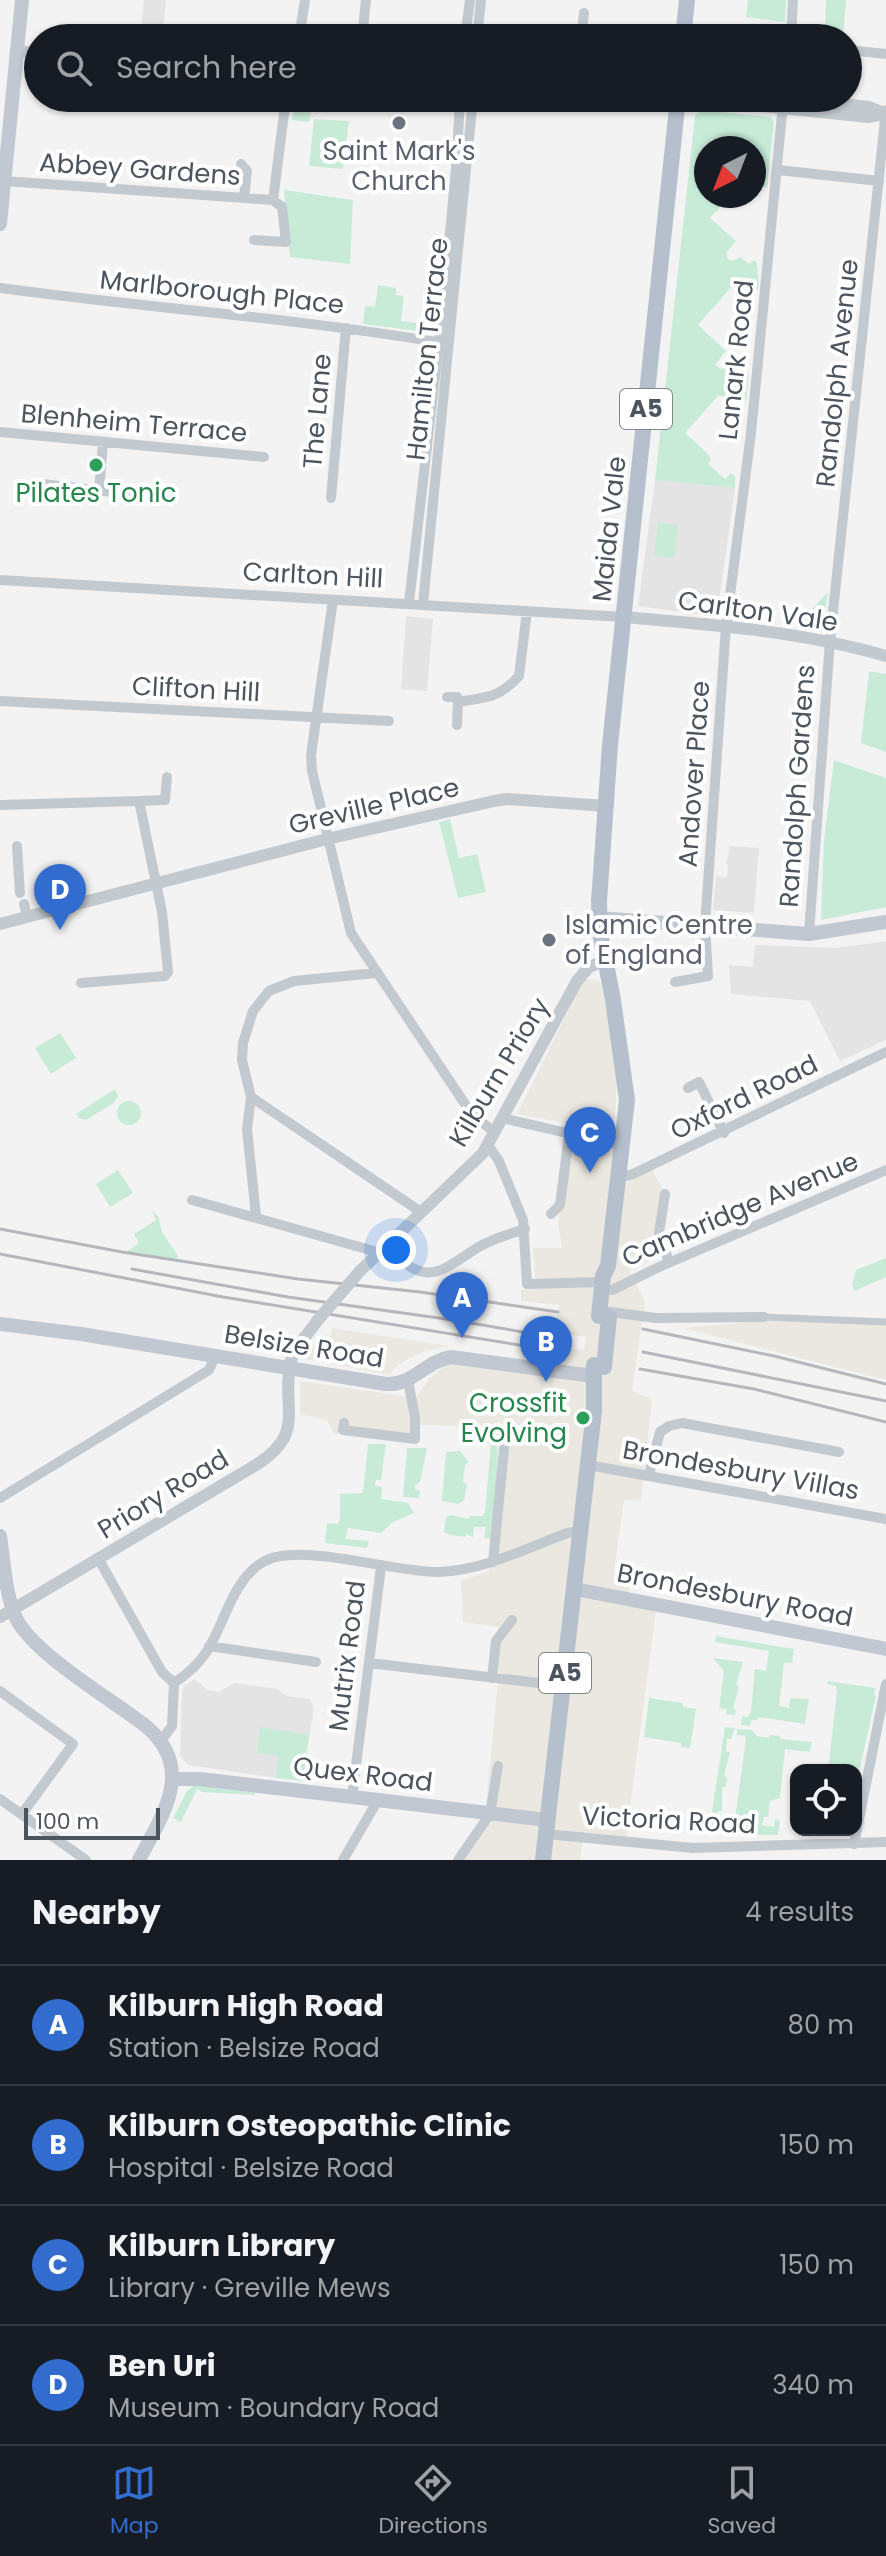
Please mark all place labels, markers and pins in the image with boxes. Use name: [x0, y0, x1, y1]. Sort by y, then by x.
marker: Saint Mark's Church: [390, 114, 408, 132]
place label: Saint Mark's Church: [322, 133, 476, 199]
marker: Pilates Tonic: [87, 456, 105, 474]
place label: Pilates Tonic: [15, 475, 177, 511]
pin: D: [34, 864, 86, 930]
place label: Islamic Centre of England: [565, 907, 753, 973]
marker: Islamic Centre of England: [540, 931, 558, 949]
pin: C: [564, 1107, 616, 1173]
pin: A: [436, 1272, 488, 1338]
pin: B: [520, 1316, 572, 1382]
place label: Crossfit Evolving: [461, 1385, 567, 1451]
marker: Crossfit Evolving: [574, 1409, 592, 1427]

